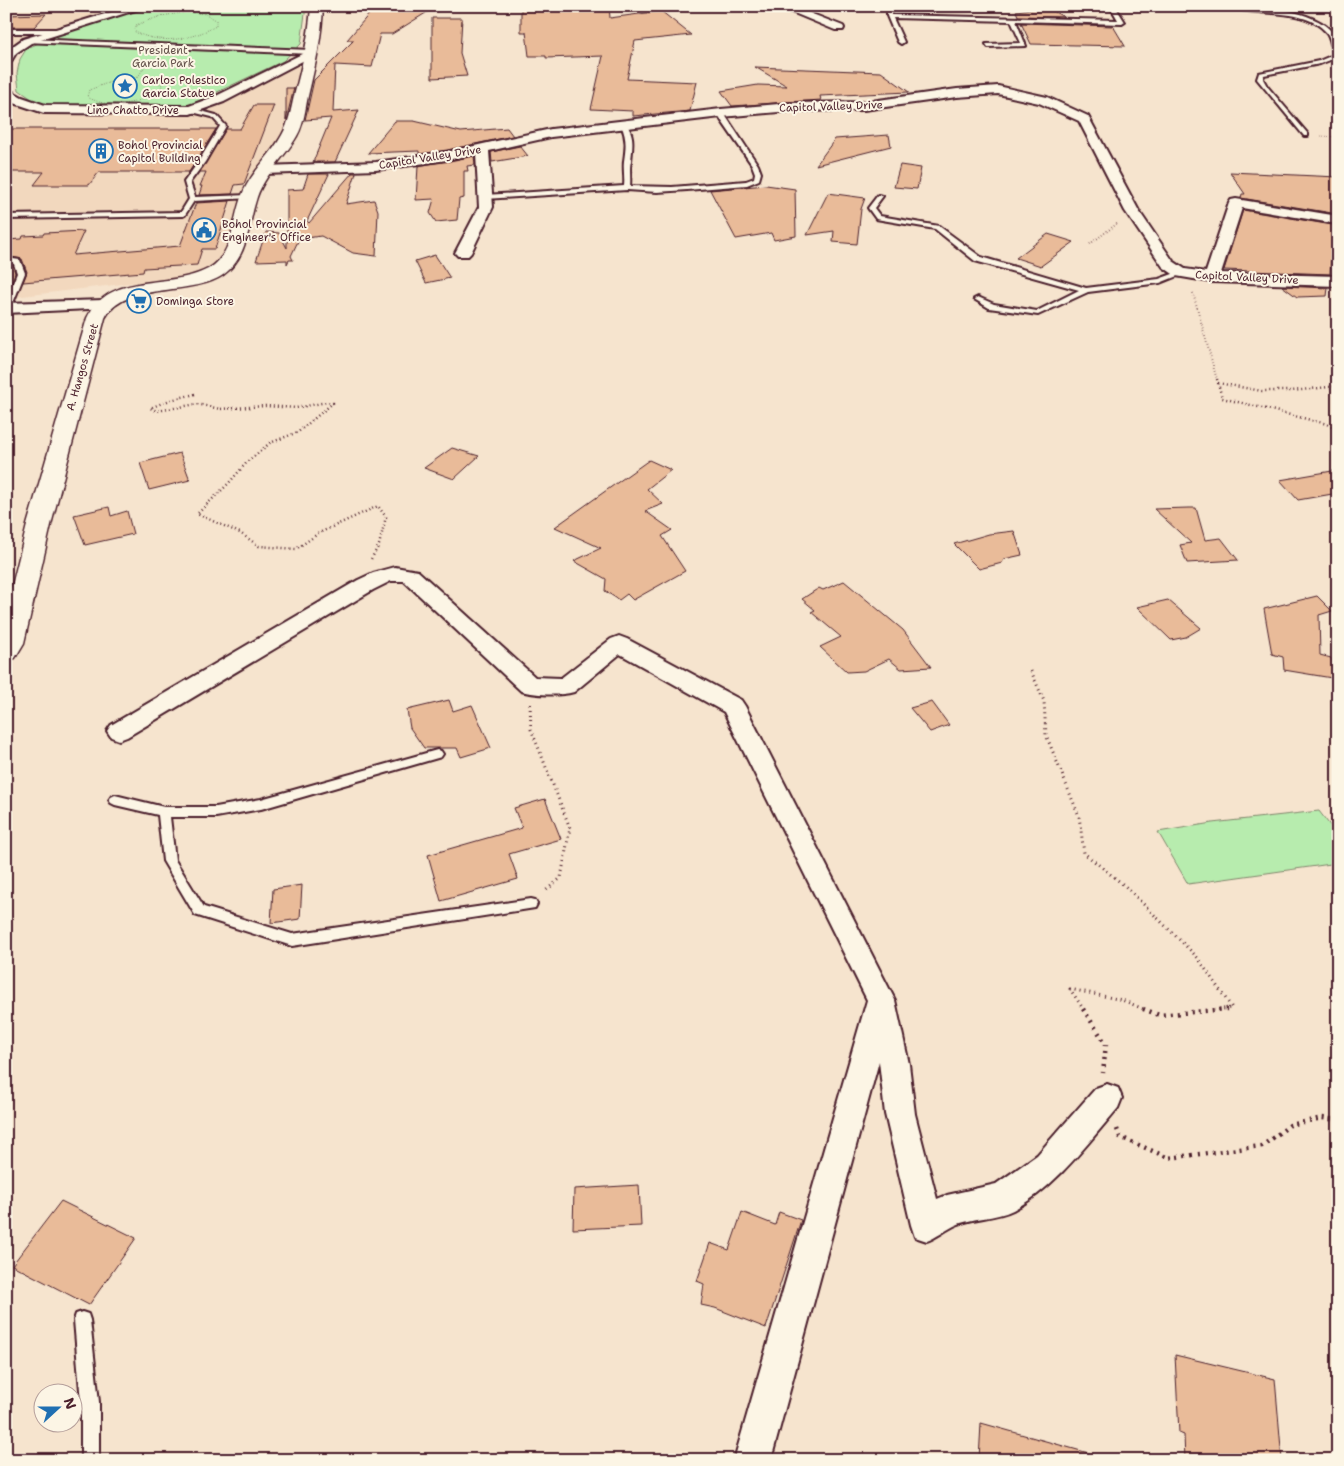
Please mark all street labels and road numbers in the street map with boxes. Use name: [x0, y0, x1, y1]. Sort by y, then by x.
street label: Capitol Valley Drive: [779, 97, 883, 116]
street label: Lino Chatto Drive: [87, 103, 179, 118]
street label: Capitol Valley Drive: [378, 142, 482, 173]
street label: Capitol Valley Drive: [1195, 267, 1299, 288]
street label: A. Hangos Street: [63, 321, 102, 413]

